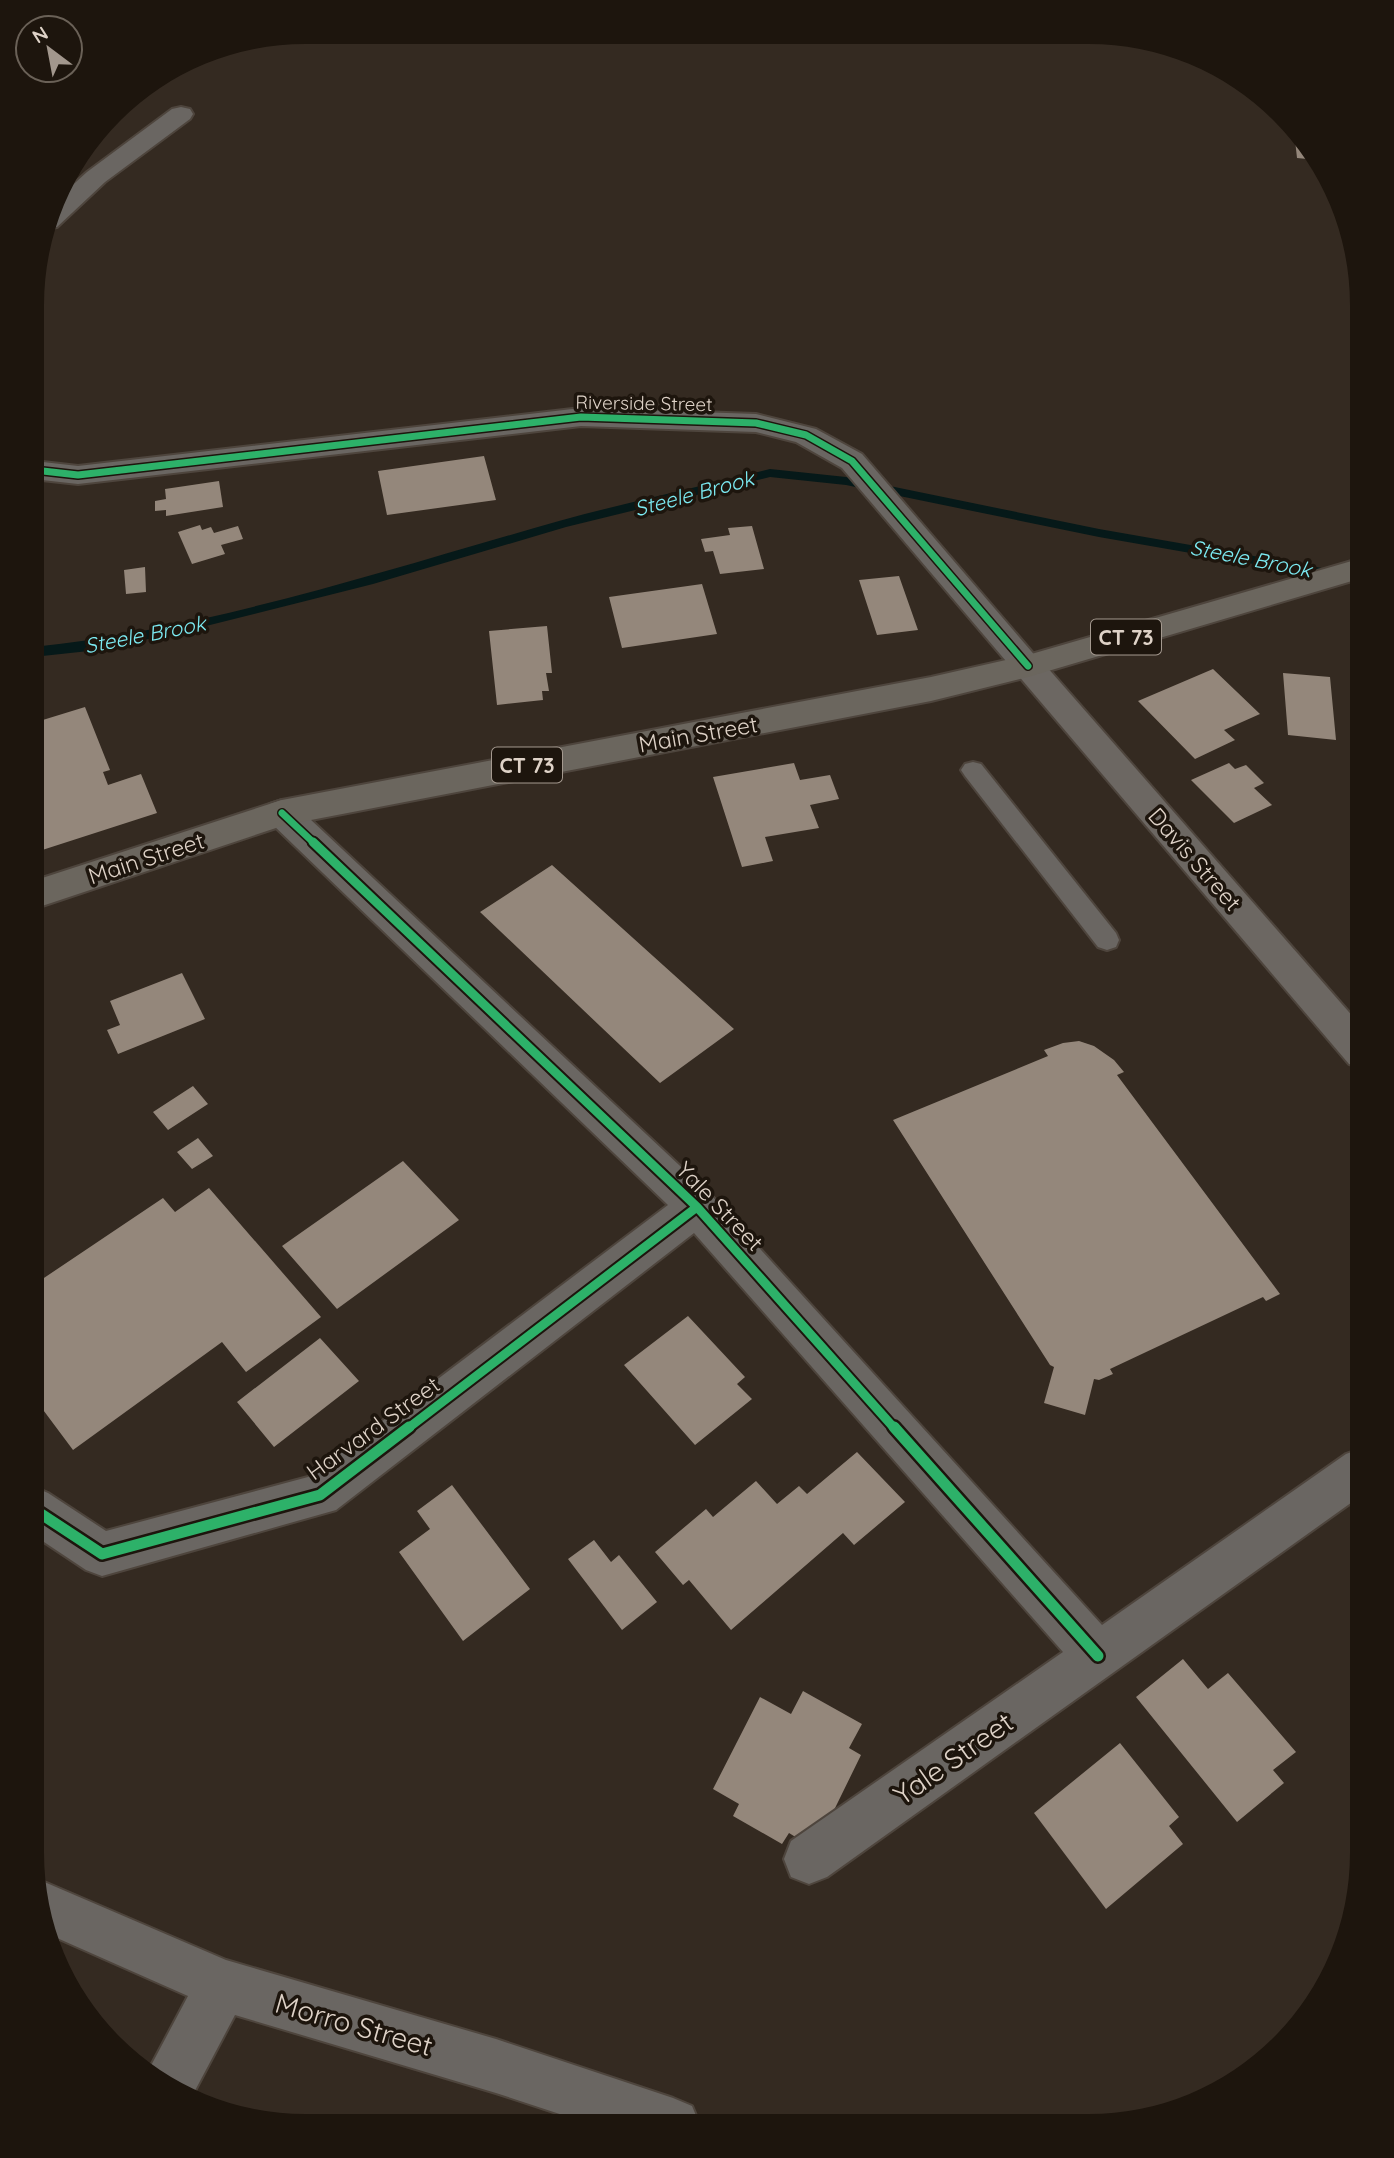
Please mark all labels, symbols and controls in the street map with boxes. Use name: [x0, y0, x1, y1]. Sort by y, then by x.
north arrow: [14, 14, 84, 84]
text: N: [28, 21, 52, 48]
street label: Riverside Street: [575, 390, 713, 416]
water label: Steele Brook: [631, 464, 758, 521]
water label: Steele Brook: [1188, 534, 1315, 583]
water label: Steele Brook: [82, 609, 209, 658]
road number: CT 73: [1091, 620, 1161, 654]
street label: Main Street: [636, 709, 760, 759]
road number: CT 73: [492, 748, 562, 782]
street label: Davis Street: [1142, 801, 1248, 917]
street label: Main Street: [84, 826, 208, 890]
street label: Yale Street: [670, 1155, 770, 1257]
street label: Harvard Street: [301, 1370, 446, 1486]
street label: Yale Street: [886, 1704, 1020, 1812]
street label: Morro Street: [271, 1985, 437, 2063]

